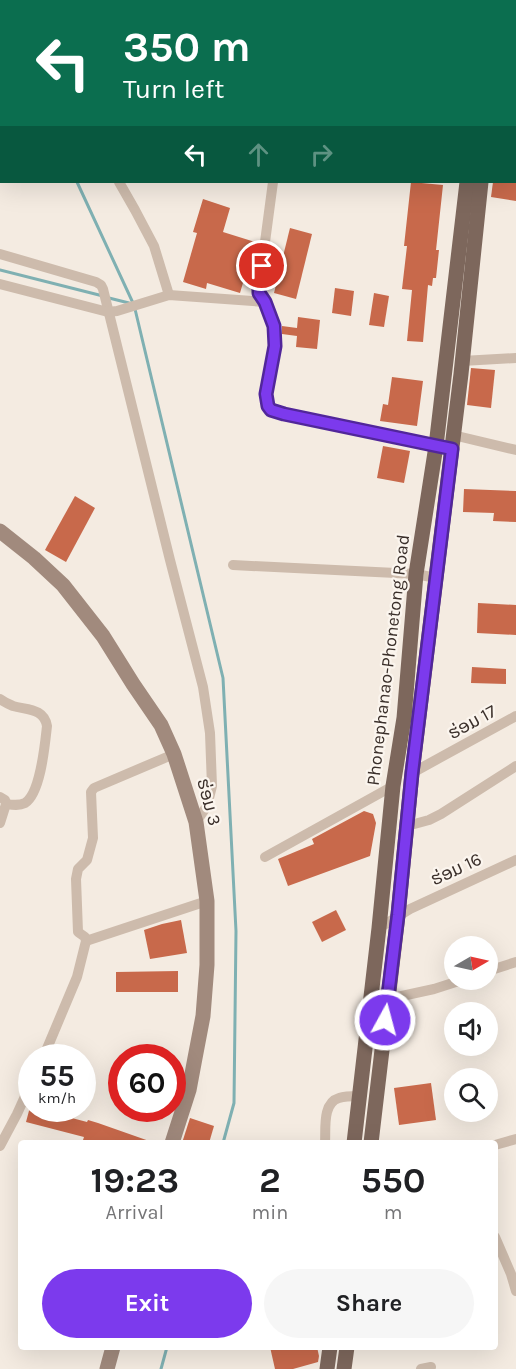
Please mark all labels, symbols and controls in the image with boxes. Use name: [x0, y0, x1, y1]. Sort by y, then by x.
text: 350 m: [123, 22, 251, 72]
icon: left: [24, 24, 102, 102]
text: Turn left: [123, 73, 224, 105]
icon: left: [179, 138, 212, 171]
icon: ahead: [242, 138, 275, 171]
icon: right: [305, 138, 338, 171]
pin: [236, 240, 287, 291]
icon: arrive: [245, 249, 278, 282]
street label: Phonephanao-Phonetong Road: [362, 533, 414, 787]
street label: ຮ່ອມ 17: [444, 700, 501, 744]
street label: ຮ່ອມ 3: [192, 776, 226, 828]
street label: ຮ່ອມ 16: [427, 848, 485, 890]
north arrow: [444, 936, 498, 990]
map controls: [444, 936, 498, 1122]
position arrow: [353, 988, 417, 1052]
button: sound: [444, 1002, 498, 1056]
speed limit sign: 60: [108, 1044, 186, 1122]
text: 55: [40, 1058, 74, 1094]
button: search: [444, 1068, 498, 1122]
text: km/h: [38, 1089, 76, 1107]
text: 19:23: [90, 1159, 179, 1201]
text: 2: [259, 1159, 281, 1201]
text: 550: [361, 1159, 426, 1201]
text: Arrival: [106, 1201, 164, 1224]
text: min: [252, 1201, 288, 1224]
text: m: [384, 1201, 403, 1224]
button: Exit: [42, 1269, 252, 1338]
button: Share: [264, 1269, 474, 1338]

